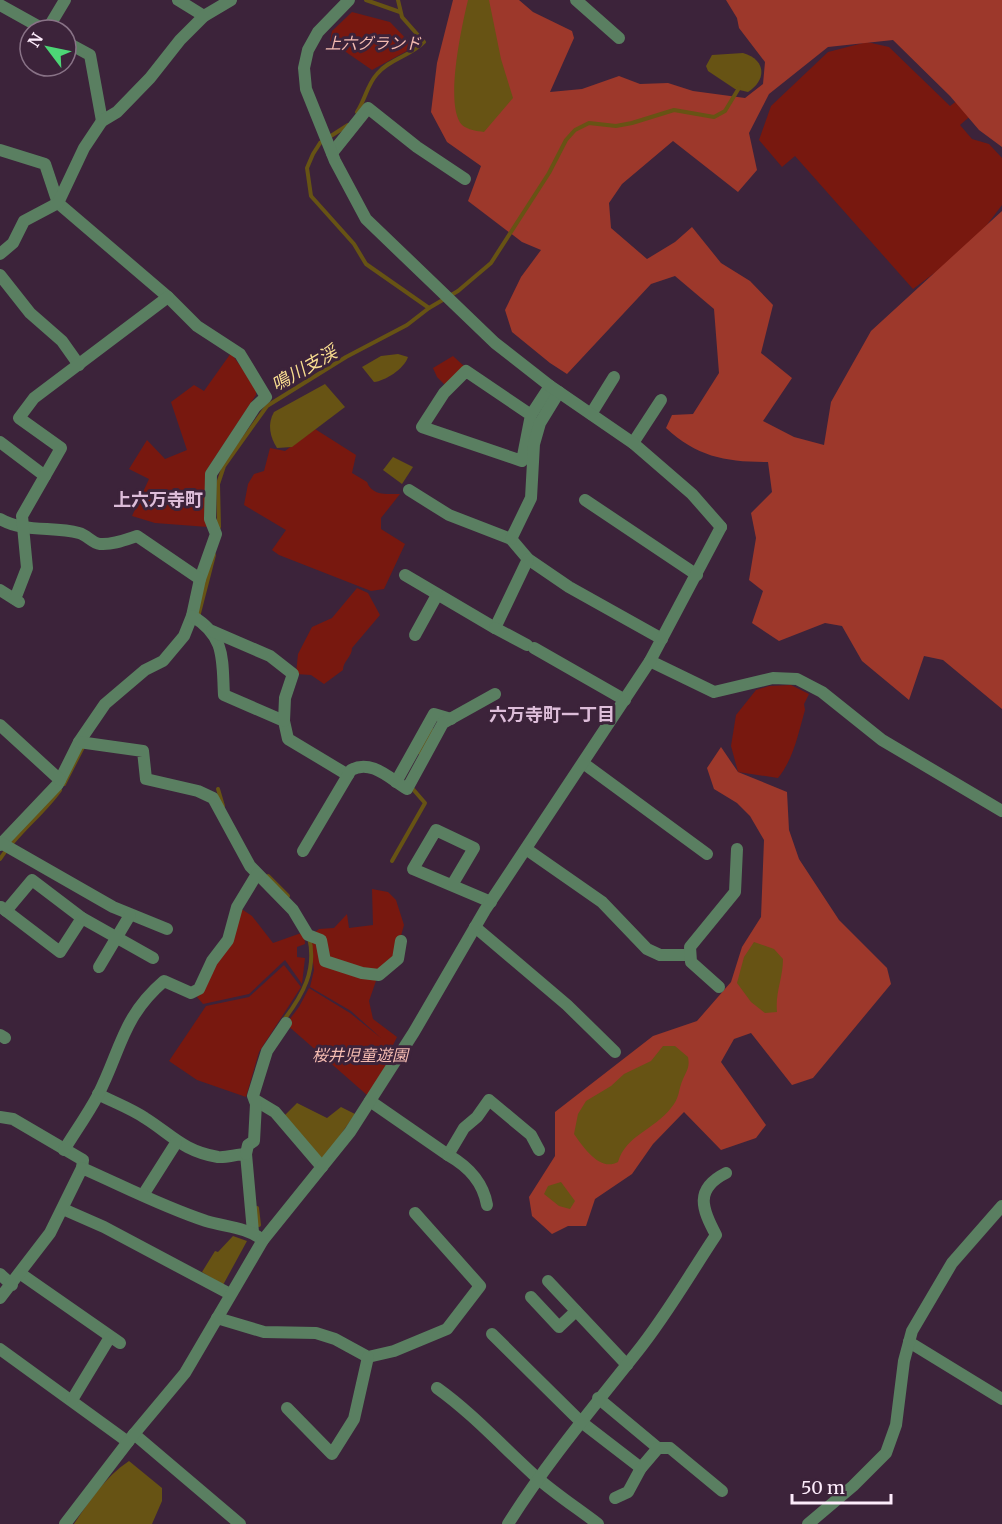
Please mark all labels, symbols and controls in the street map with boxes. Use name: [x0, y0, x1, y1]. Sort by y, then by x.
north arrow: [18, 18, 78, 78]
text: N: [23, 29, 47, 51]
park label: 上六グランド: [325, 33, 422, 53]
water label: 鳴川支渓: [267, 339, 343, 396]
district label: 上六万寺町: [113, 488, 203, 511]
district label: 六万寺町一丁目: [489, 703, 615, 726]
park label: 桜井児童遊園: [312, 1045, 410, 1065]
scale bar: [792, 1467, 891, 1505]
text: 50 m: [801, 1476, 845, 1499]

